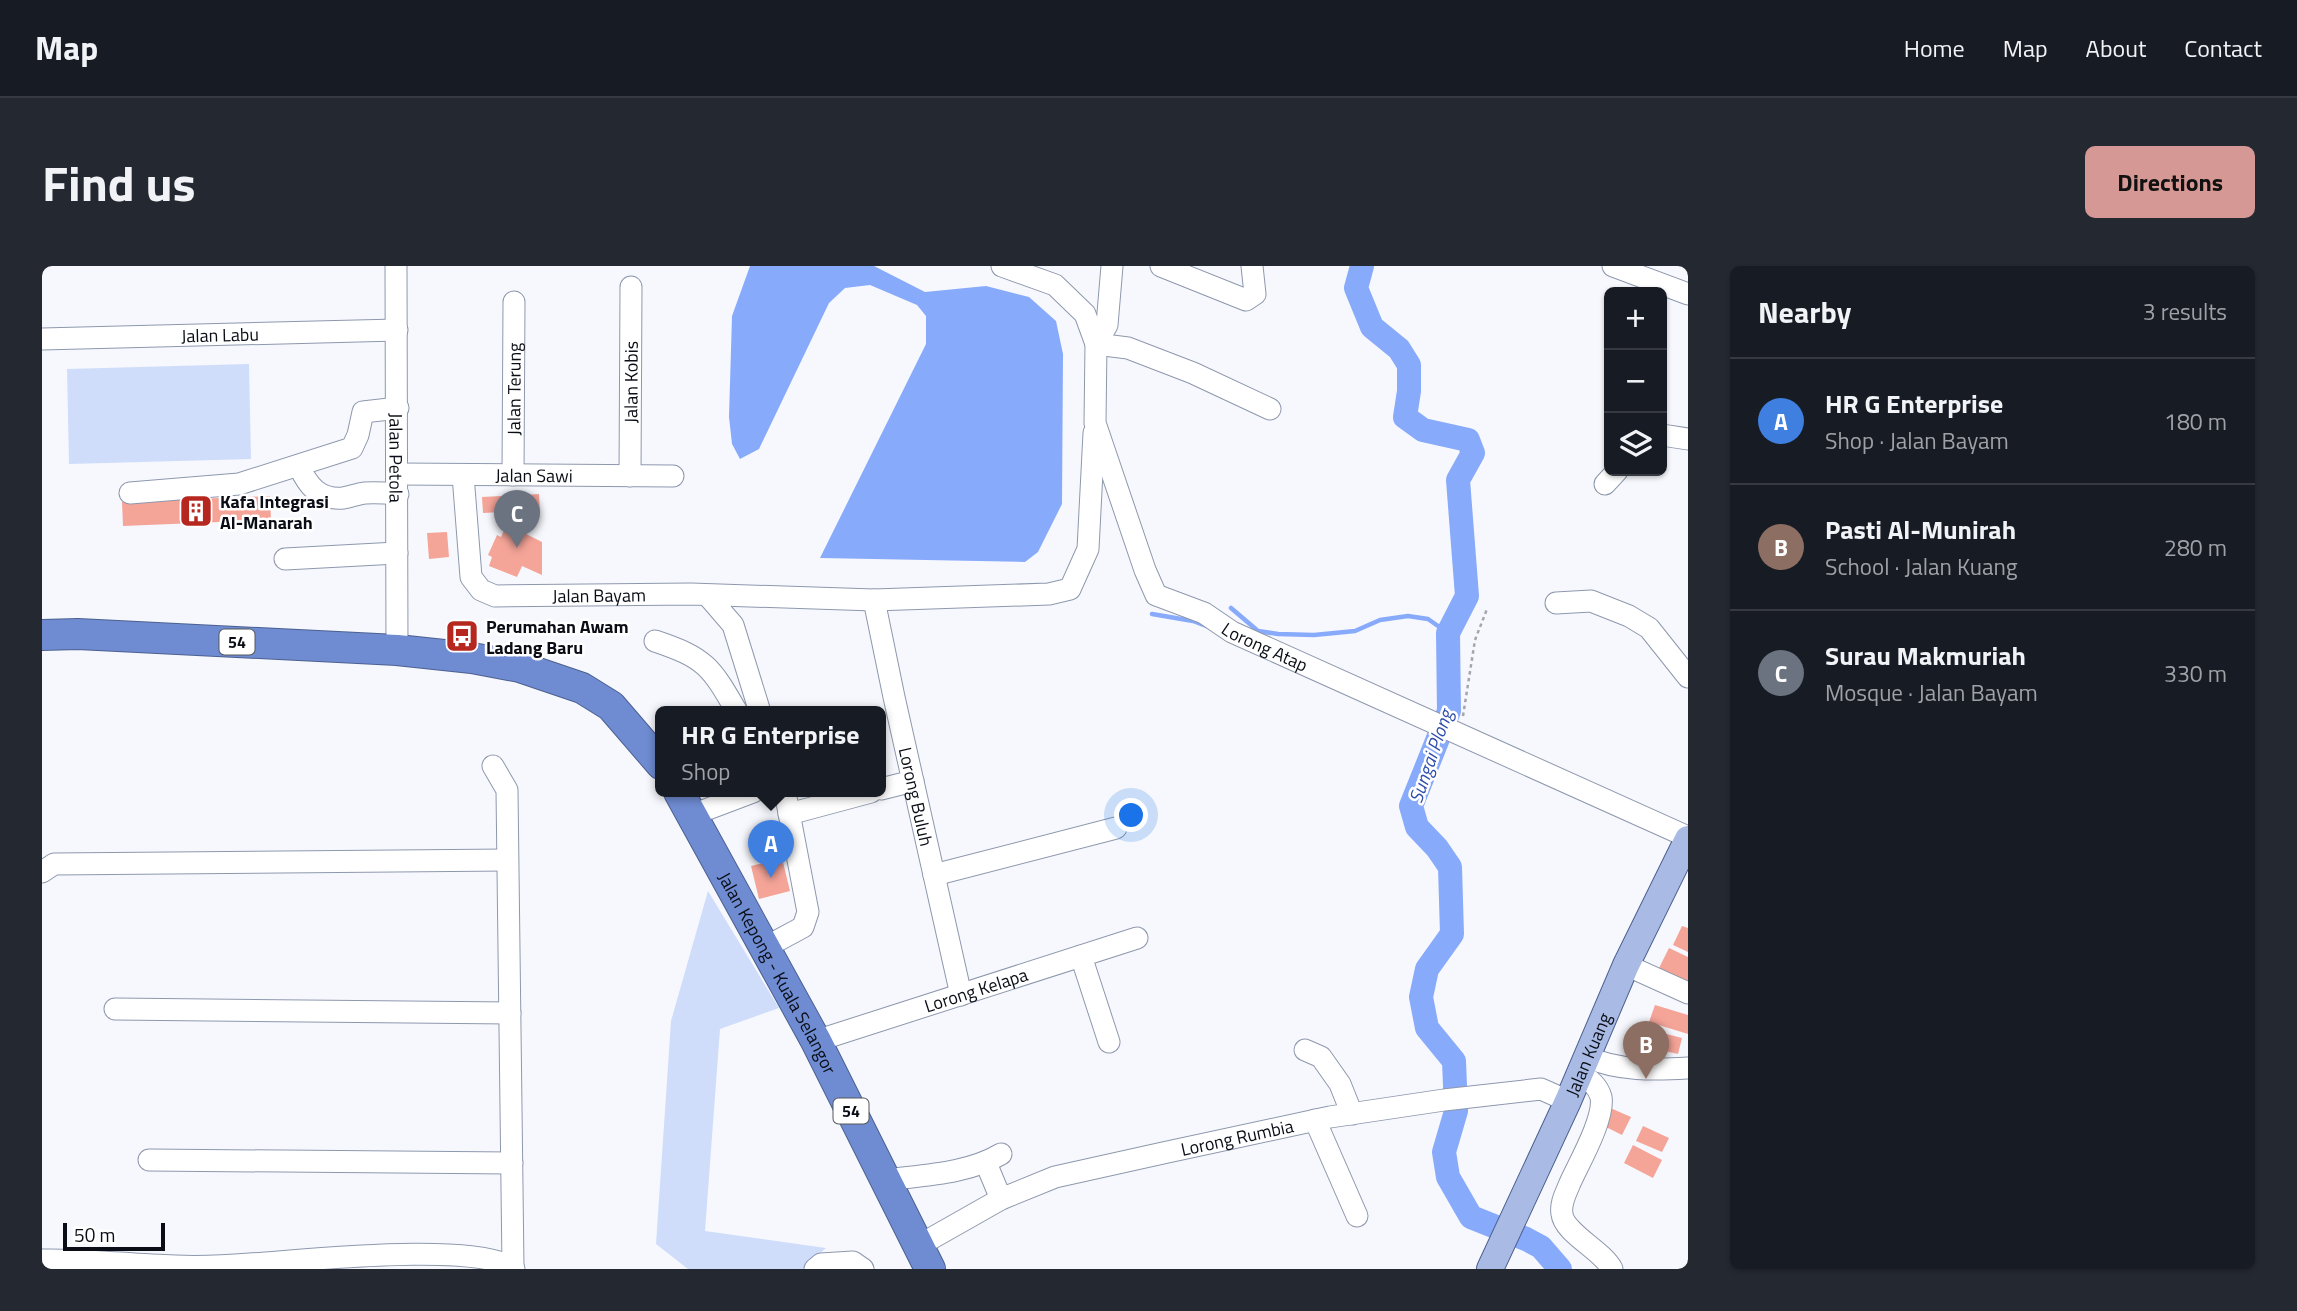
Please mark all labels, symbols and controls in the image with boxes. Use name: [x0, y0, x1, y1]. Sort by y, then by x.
text: Map: [35, 23, 98, 73]
text: Home: [1904, 30, 1965, 66]
text: Map: [2003, 30, 2048, 66]
text: About: [2086, 30, 2146, 66]
text: Contact: [2184, 30, 2262, 66]
text: Find us: [42, 145, 196, 220]
button: Directions: [2085, 146, 2255, 218]
map controls: [1604, 287, 1667, 476]
button: +: [1604, 287, 1667, 350]
text: Nearby: [1758, 289, 1851, 335]
text: 3 results: [2143, 294, 2227, 329]
street label: Jalan Labu: [181, 320, 259, 349]
street label: Jalan Kobis: [617, 341, 644, 423]
street label: Jalan Terung: [500, 343, 527, 435]
button: −: [1604, 350, 1667, 413]
text: HR G Enterprise: [1825, 384, 2003, 423]
text: A: [1774, 404, 1788, 439]
text: 180 m: [2164, 404, 2227, 439]
street label: Jalan Petola: [383, 413, 410, 503]
button: layers: [1604, 413, 1667, 476]
text: Shop · Jalan Bayam: [1825, 423, 2009, 458]
street label: Jalan Sawi: [495, 461, 573, 489]
place label: Kafa Integrasi Al-Manarah: [220, 488, 329, 536]
pin: C: [494, 490, 540, 548]
building icon: Kafa Integrasi Al-Manarah: [177, 492, 215, 530]
text: Pasti Al-Munirah: [1825, 510, 2016, 549]
text: B: [1774, 530, 1788, 565]
text: 280 m: [2164, 530, 2227, 565]
text: School · Jalan Kuang: [1825, 549, 2018, 584]
street label: Jalan Bayam: [552, 581, 646, 609]
place label: Perumahan Awam Ladang Baru: [486, 613, 629, 661]
street label: Lorong Atap: [1216, 615, 1312, 678]
bus stop icon: Perumahan Awam Ladang Baru: [443, 617, 481, 655]
road number: 54: [220, 630, 254, 654]
text: Surau Makmuriah: [1825, 636, 2026, 675]
text: C: [1775, 656, 1787, 691]
text: 330 m: [2164, 656, 2227, 691]
text: Mosque · Jalan Bayam: [1825, 675, 2038, 710]
water label: Sungai Plong: [1400, 703, 1460, 807]
popup: [655, 706, 886, 797]
text: HR G Enterprise: [681, 715, 860, 754]
street label: Lorong Buluh: [892, 744, 941, 849]
text: Shop: [681, 754, 730, 789]
your location: [1114, 798, 1148, 832]
pin: A: [748, 820, 794, 878]
street label: Jalan Kepong - Kuala Selangor: [712, 867, 844, 1078]
street label: Lorong Kelapa: [921, 960, 1031, 1019]
street label: Jalan Kuang: [1558, 1008, 1618, 1100]
pin: B: [1623, 1021, 1669, 1079]
road number: 54: [834, 1098, 868, 1124]
street label: Lorong Rumbia: [1178, 1112, 1296, 1162]
scale bar: [63, 1220, 164, 1252]
text: 50 m: [74, 1220, 115, 1249]

